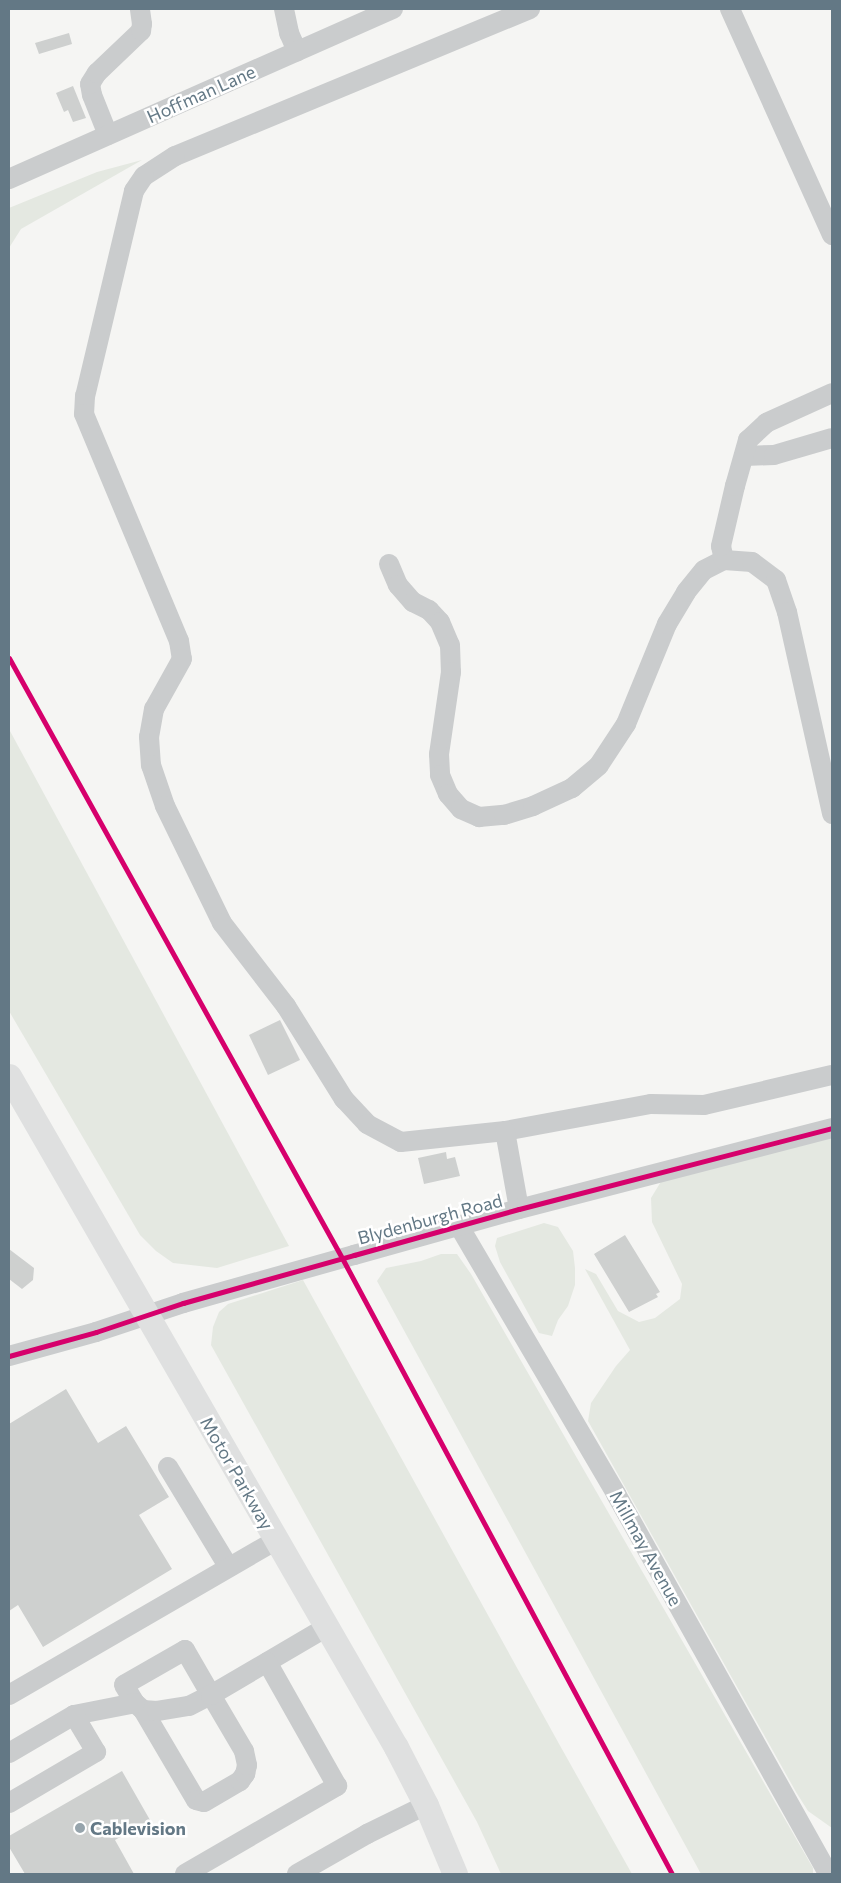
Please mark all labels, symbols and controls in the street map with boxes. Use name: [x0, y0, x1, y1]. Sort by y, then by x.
street label: Hoffman Lane: [143, 60, 259, 128]
street label: Blydenburgh Road: [355, 1189, 505, 1249]
street label: Motor Parkway: [196, 1413, 278, 1533]
street label: Millmay Avenue: [605, 1486, 687, 1610]
place label: Cablevision: [90, 1817, 186, 1839]
marker: Cablevision: [74, 1822, 86, 1834]

